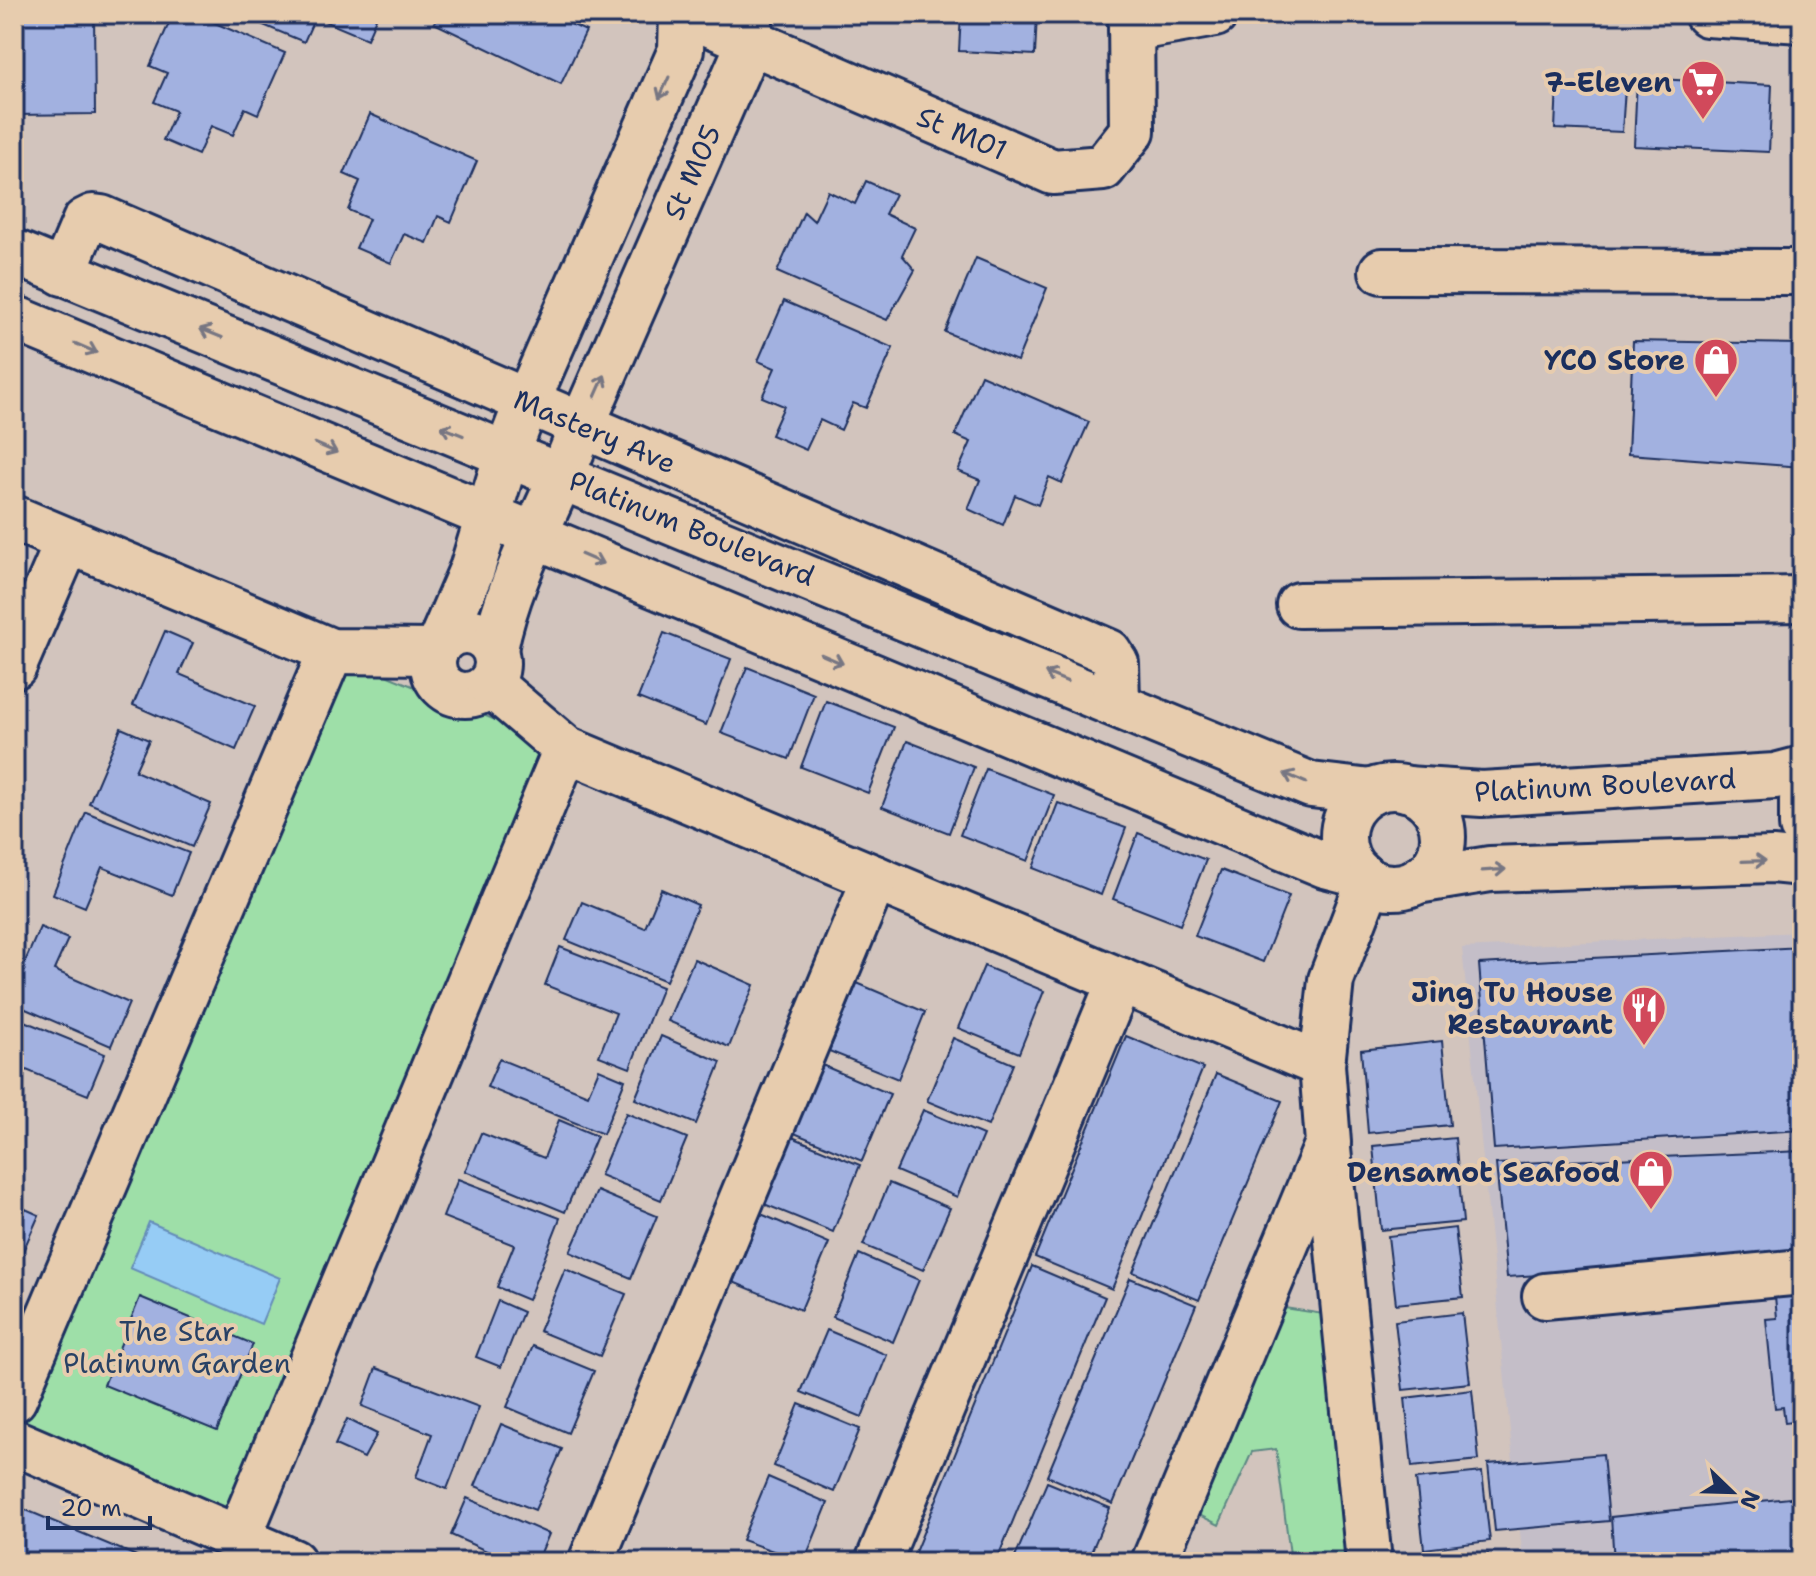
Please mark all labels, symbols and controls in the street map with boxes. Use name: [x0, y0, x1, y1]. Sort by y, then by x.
supermarket icon: 7-Eleven: [1679, 58, 1727, 121]
place label: 7-Eleven: [1544, 63, 1672, 101]
one-way arrow: [656, 76, 671, 100]
street label: St M01: [911, 97, 1013, 169]
street label: St M05: [654, 118, 730, 226]
one-way arrow: [199, 325, 224, 339]
shop icon: YCO Store: [1692, 336, 1740, 399]
one-way arrow: [73, 341, 98, 356]
place label: YCO Store: [1544, 341, 1685, 379]
one-way arrow: [593, 374, 608, 399]
street label: Mastery Ave: [508, 380, 682, 482]
one-way arrow: [440, 423, 465, 437]
one-way arrow: [313, 441, 338, 456]
street label: Platinum Boulevard: [563, 461, 821, 595]
one-way arrow: [579, 553, 604, 567]
one-way arrow: [819, 653, 843, 667]
one-way arrow: [1044, 669, 1069, 683]
street label: Platinum Boulevard: [1473, 759, 1737, 811]
one-way arrow: [1283, 769, 1308, 784]
one-way arrow: [1740, 853, 1767, 868]
one-way arrow: [1480, 862, 1507, 877]
place label: Jing Tu House Restaurant: [1411, 973, 1613, 1043]
restaurant icon: Jing Tu House Restaurant: [1620, 984, 1668, 1047]
shop icon: Densamot Seafood: [1627, 1148, 1675, 1211]
place label: Densamot Seafood: [1347, 1153, 1620, 1191]
park label: The Star Platinum Garden: [63, 1312, 291, 1382]
north arrow: [1692, 1452, 1772, 1532]
scale bar: [48, 1480, 150, 1530]
text: N: [1733, 1486, 1767, 1513]
text: 20 m: [60, 1492, 122, 1524]

